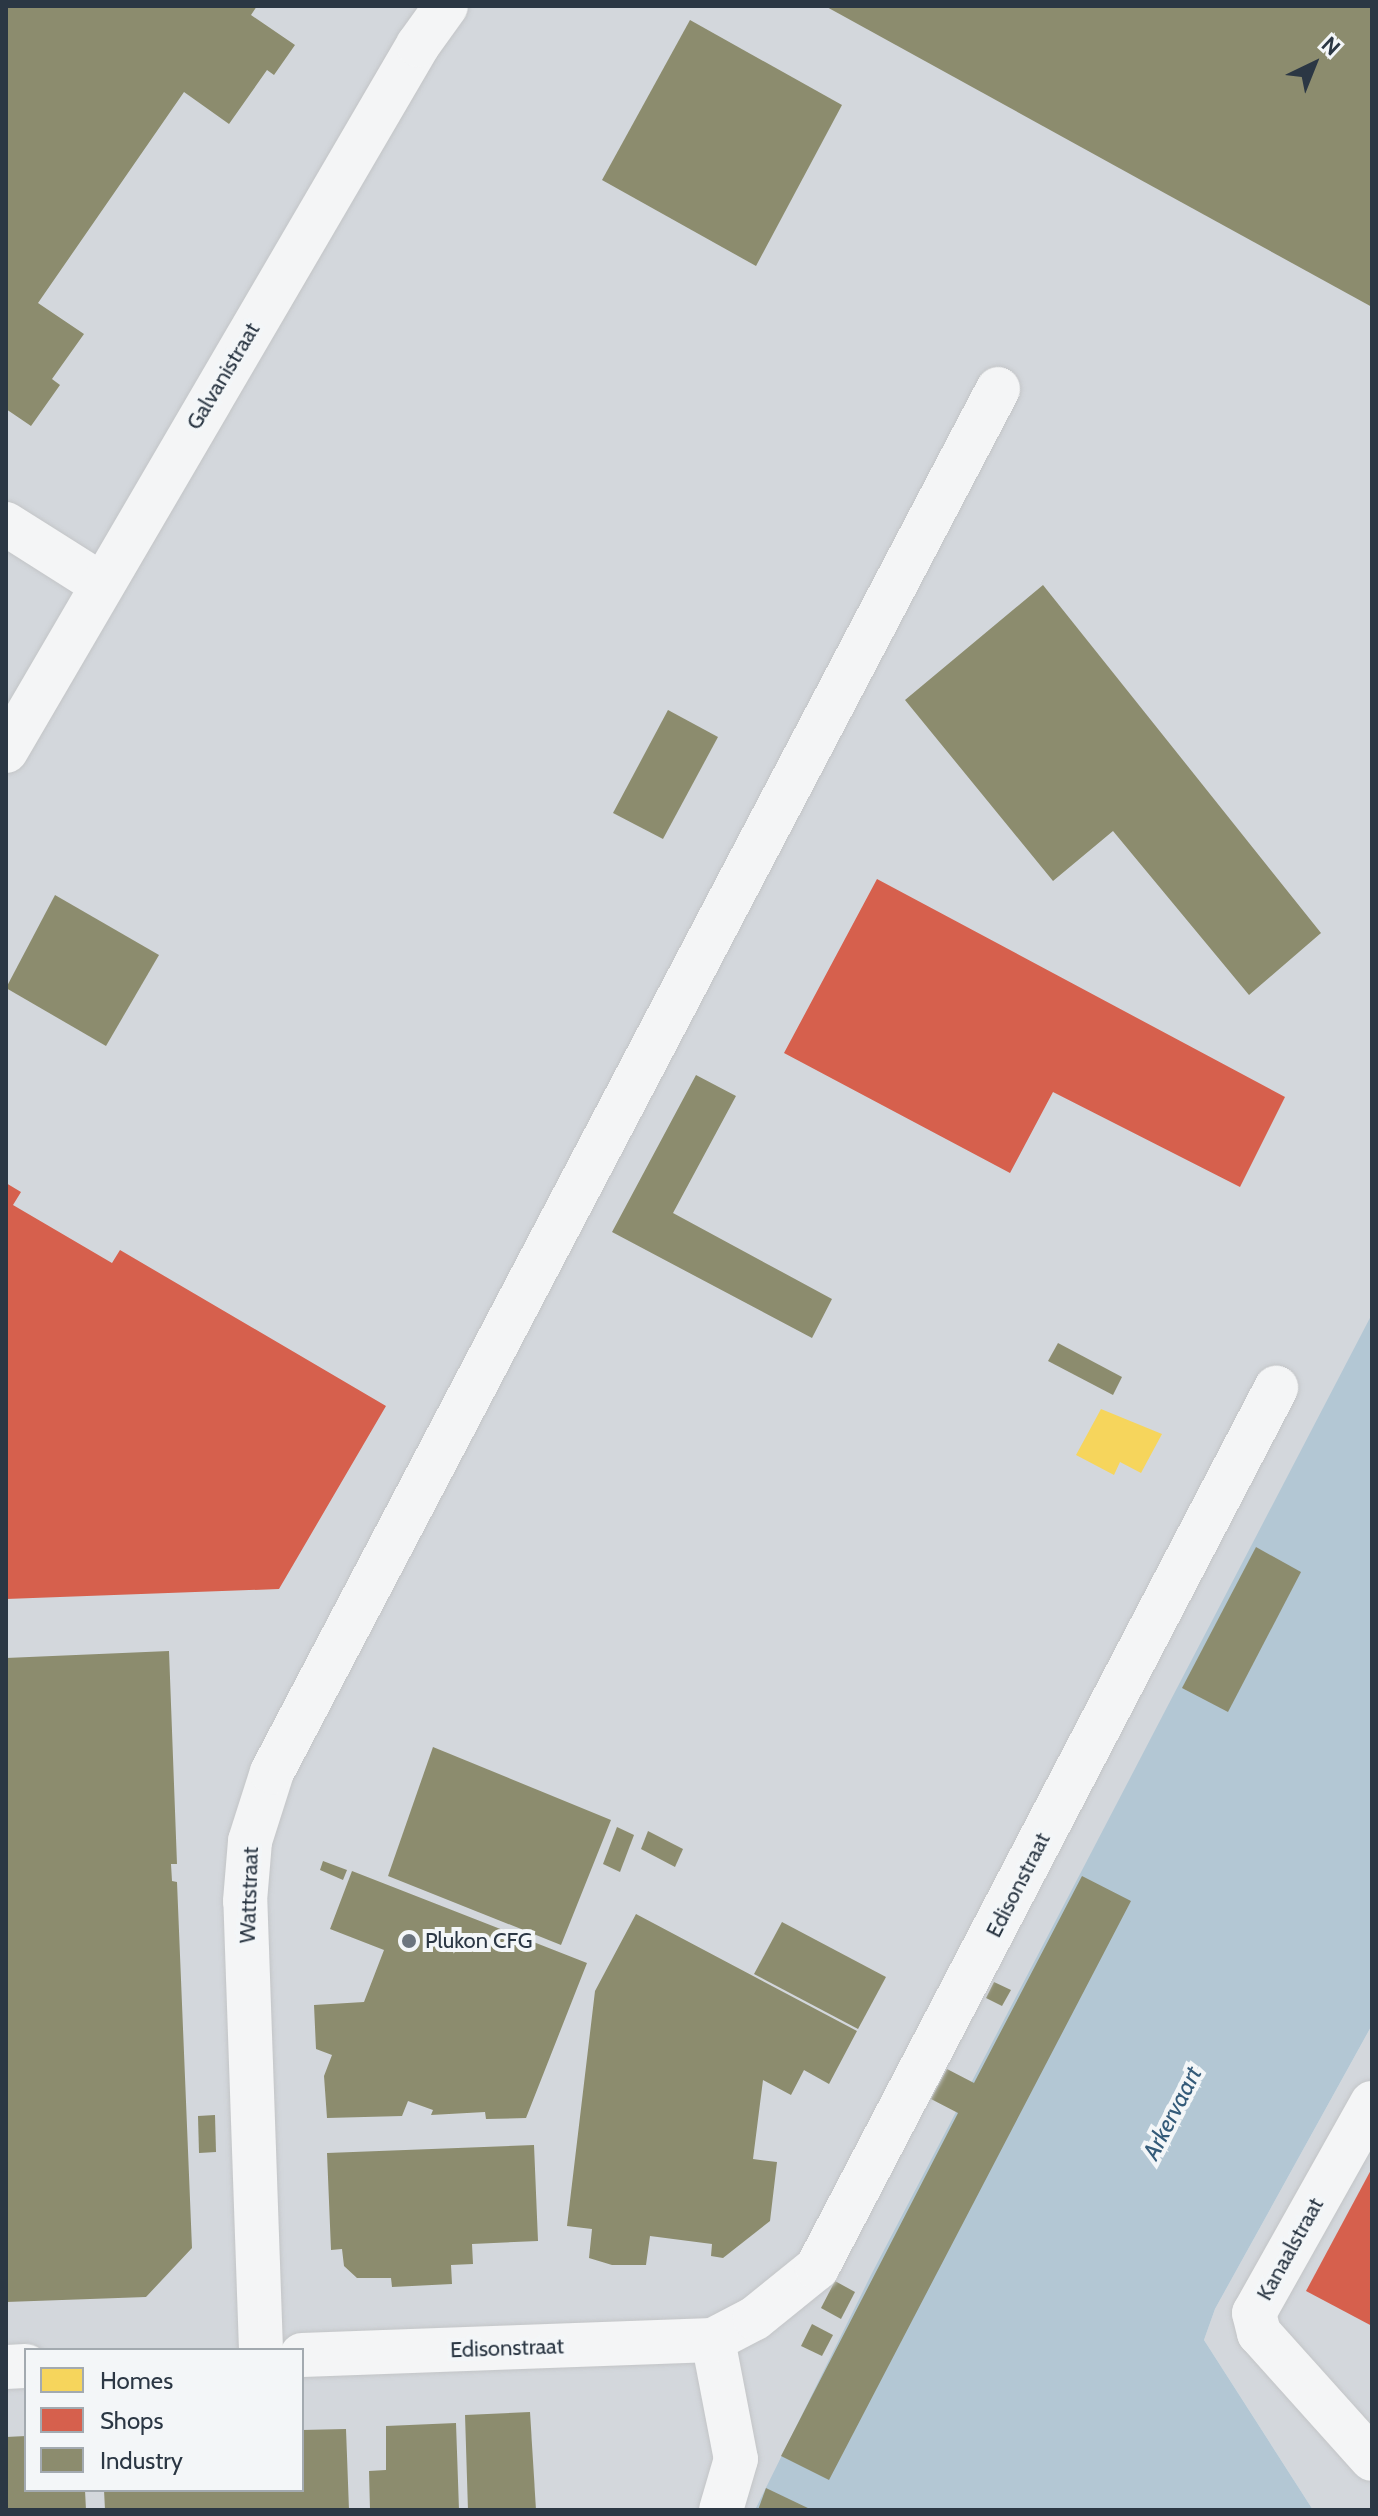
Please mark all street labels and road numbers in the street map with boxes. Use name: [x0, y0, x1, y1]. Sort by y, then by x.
street label: Galvanistraat: [181, 318, 265, 434]
street label: Edisonstraat: [980, 1828, 1056, 1942]
street label: Wattstraat: [234, 1846, 264, 1944]
street label: Kanaalstraat: [1251, 2193, 1329, 2305]
street label: Edisonstraat: [450, 2333, 564, 2363]

